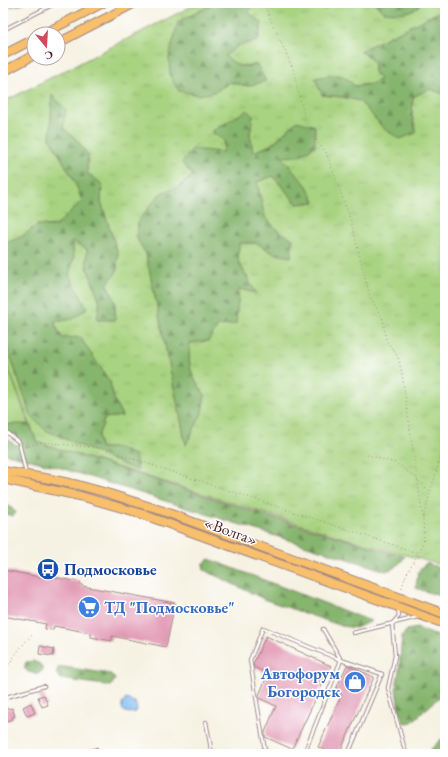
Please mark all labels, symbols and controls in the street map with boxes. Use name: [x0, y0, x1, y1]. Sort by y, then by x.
north arrow: [26, 26, 66, 66]
text: С: [43, 48, 55, 63]
street label: «Волга»: [201, 512, 261, 550]
bus stop icon: Подмосковье: [35, 556, 61, 582]
place label: Подмосковье: [64, 559, 157, 580]
supermarket icon: ТД "Подмосковье": [76, 594, 102, 620]
place label: ТД "Подмосковье": [104, 597, 235, 618]
place label: Автофорум Богородск: [260, 663, 340, 702]
shop icon: Автофорум Богородск: [342, 669, 368, 695]

